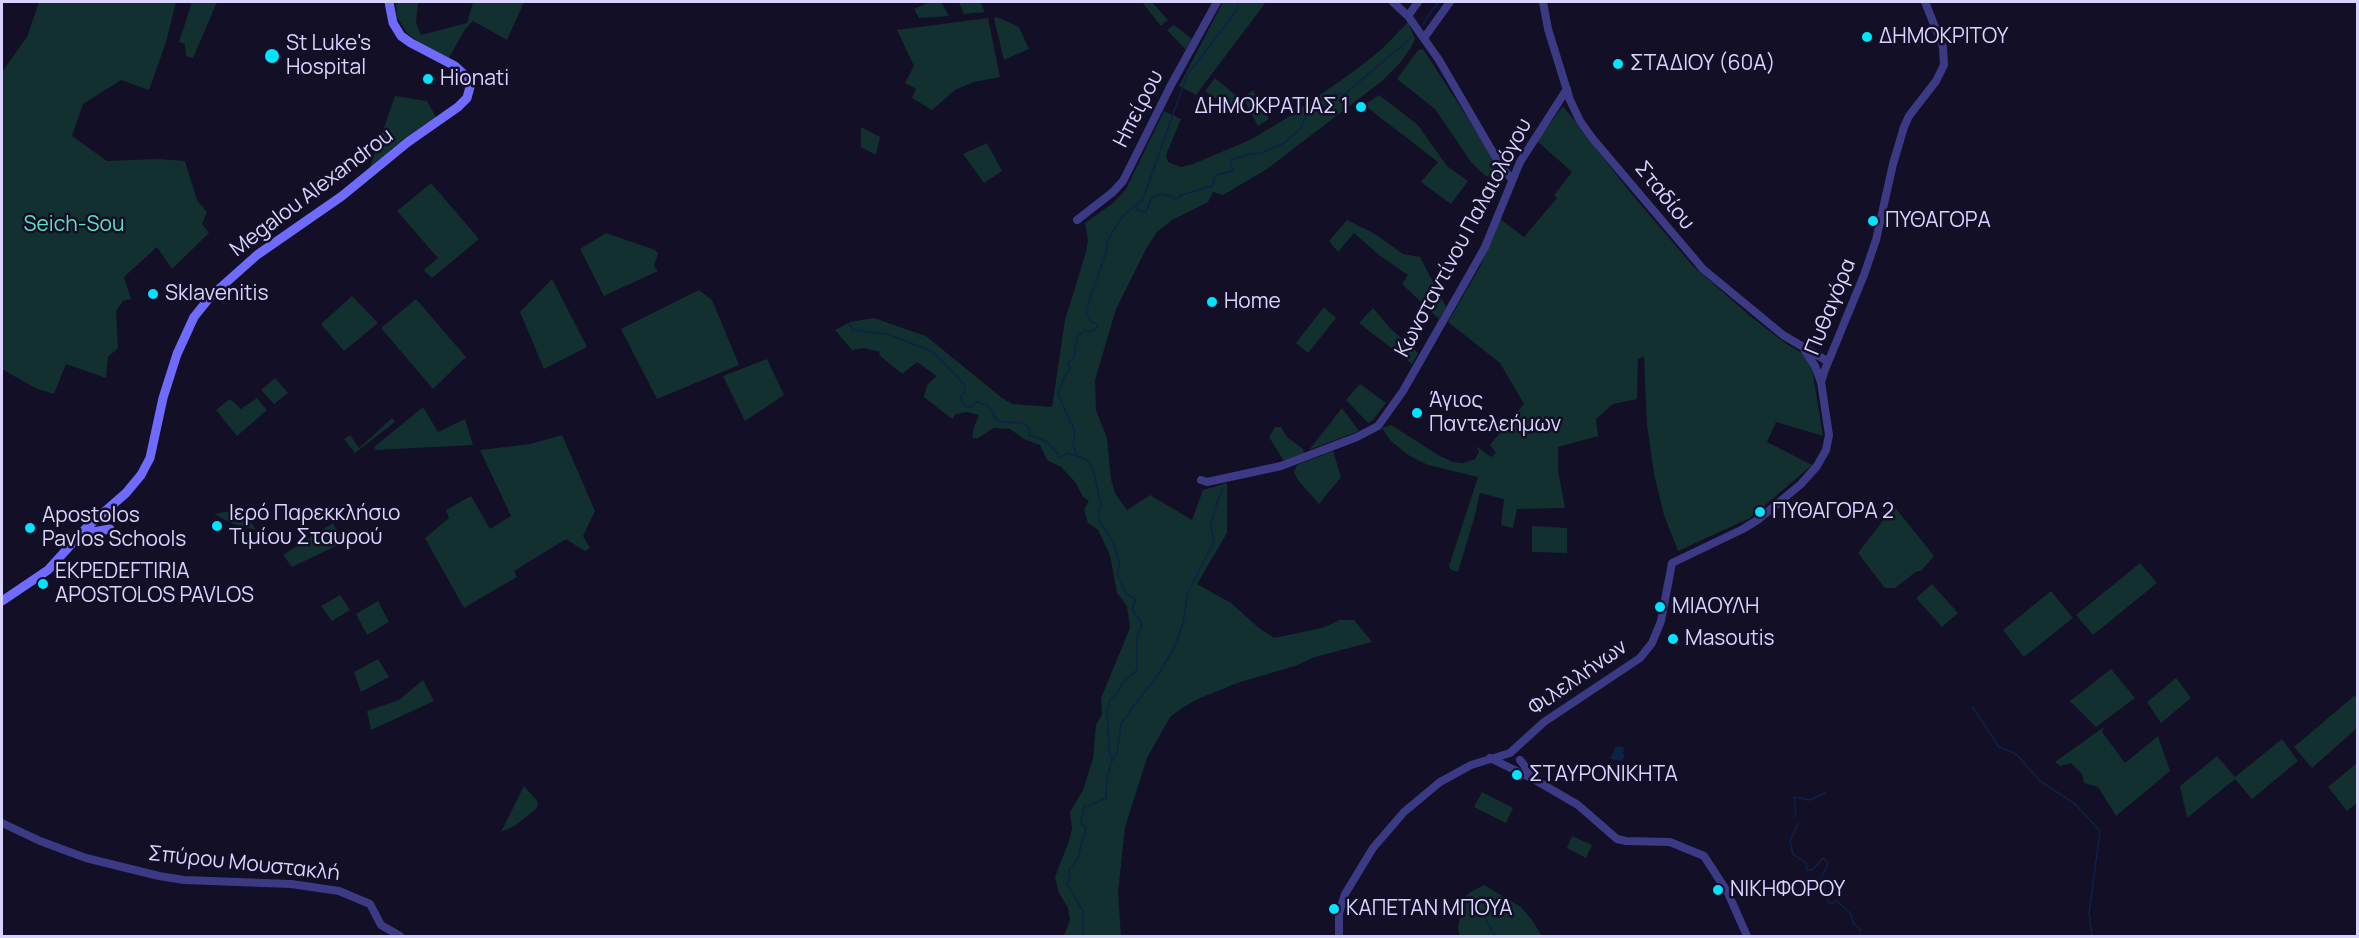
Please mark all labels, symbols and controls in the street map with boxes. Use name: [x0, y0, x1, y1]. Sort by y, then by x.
place label: ΔΗΜΟΚΡΙΤΟΥ: [1879, 24, 2008, 50]
marker: ΔΗΜΟΚΡΙΤΟΥ: [1860, 30, 1874, 44]
place label: St Luke's Hospital: [286, 31, 371, 81]
marker: St Luke's Hospital: [263, 47, 281, 65]
place label: ΣΤΑΔΙΟΥ (60A): [1630, 51, 1776, 77]
marker: ΣΤΑΔΙΟΥ (60A): [1611, 57, 1625, 71]
place label: Hionati: [440, 66, 509, 92]
street label: Ηπείρου: [1109, 66, 1169, 152]
marker: Hionati: [421, 72, 435, 86]
place label: ΔΗΜΟΚΡΑΤΙΑΣ 1: [1195, 94, 1349, 120]
marker: ΔΗΜΟΚΡΑΤΙΑΣ 1: [1354, 100, 1368, 114]
street label: Κωνσταντίνου Παλαιολόγου: [1390, 114, 1538, 362]
street label: Megalou Alexandrou: [226, 124, 398, 262]
street label: Σταδίου: [1629, 157, 1699, 235]
place label: ΠΥΘΑΓΟΡΑ: [1885, 208, 1991, 234]
park label: Seich-Sou: [24, 212, 124, 238]
marker: ΠΥΘΑΓΟΡΑ: [1866, 214, 1880, 228]
street label: Πυθαγόρα: [1800, 255, 1862, 359]
place label: Sklavenitis: [165, 281, 268, 307]
marker: Sklavenitis: [146, 287, 160, 301]
place label: Home: [1224, 289, 1281, 315]
marker: Home: [1205, 295, 1219, 309]
place label: Άγιος Παντελεήμων: [1429, 388, 1561, 438]
marker: Άγιος Παντελεήμων: [1410, 406, 1424, 420]
place label: ΠΥΘΑΓΟΡΑ 2: [1772, 499, 1894, 525]
place label: Ιερό Παρεκκλήσιο Τιμίου Σταυρού: [229, 501, 400, 551]
place label: Apostolos Pavlos Schools: [42, 503, 186, 553]
marker: ΠΥΘΑΓΟΡΑ 2: [1753, 505, 1767, 519]
marker: Ιερό Παρεκκλήσιο Τιμίου Σταυρού: [210, 519, 224, 533]
marker: Apostolos Pavlos Schools: [23, 521, 37, 535]
place label: EKPEDEFTIRIA APOSTOLOS PAVLOS: [55, 559, 254, 609]
marker: EKPEDEFTIRIA APOSTOLOS PAVLOS: [36, 577, 50, 591]
place label: ΜΙΑΟΥΛΗ: [1672, 594, 1759, 620]
marker: ΜΙΑΟΥΛΗ: [1653, 600, 1667, 614]
place label: Masoutis: [1685, 626, 1775, 652]
marker: Masoutis: [1666, 632, 1680, 646]
street label: Φιλελλήνων: [1524, 635, 1632, 721]
place label: ΣΤΑΥΡΟΝΙΚΗΤΑ: [1529, 762, 1678, 788]
marker: ΣΤΑΥΡΟΝΙΚΗΤΑ: [1510, 768, 1524, 782]
street label: Σπύρου Μουστακλή: [147, 841, 341, 887]
place label: ΝΙΚΗΦΟΡΟΥ: [1730, 877, 1845, 903]
marker: ΝΙΚΗΦΟΡΟΥ: [1711, 883, 1725, 897]
place label: ΚΑΠΕΤΑΝ ΜΠΟΥΑ: [1346, 896, 1512, 922]
marker: ΚΑΠΕΤΑΝ ΜΠΟΥΑ: [1327, 902, 1341, 916]

